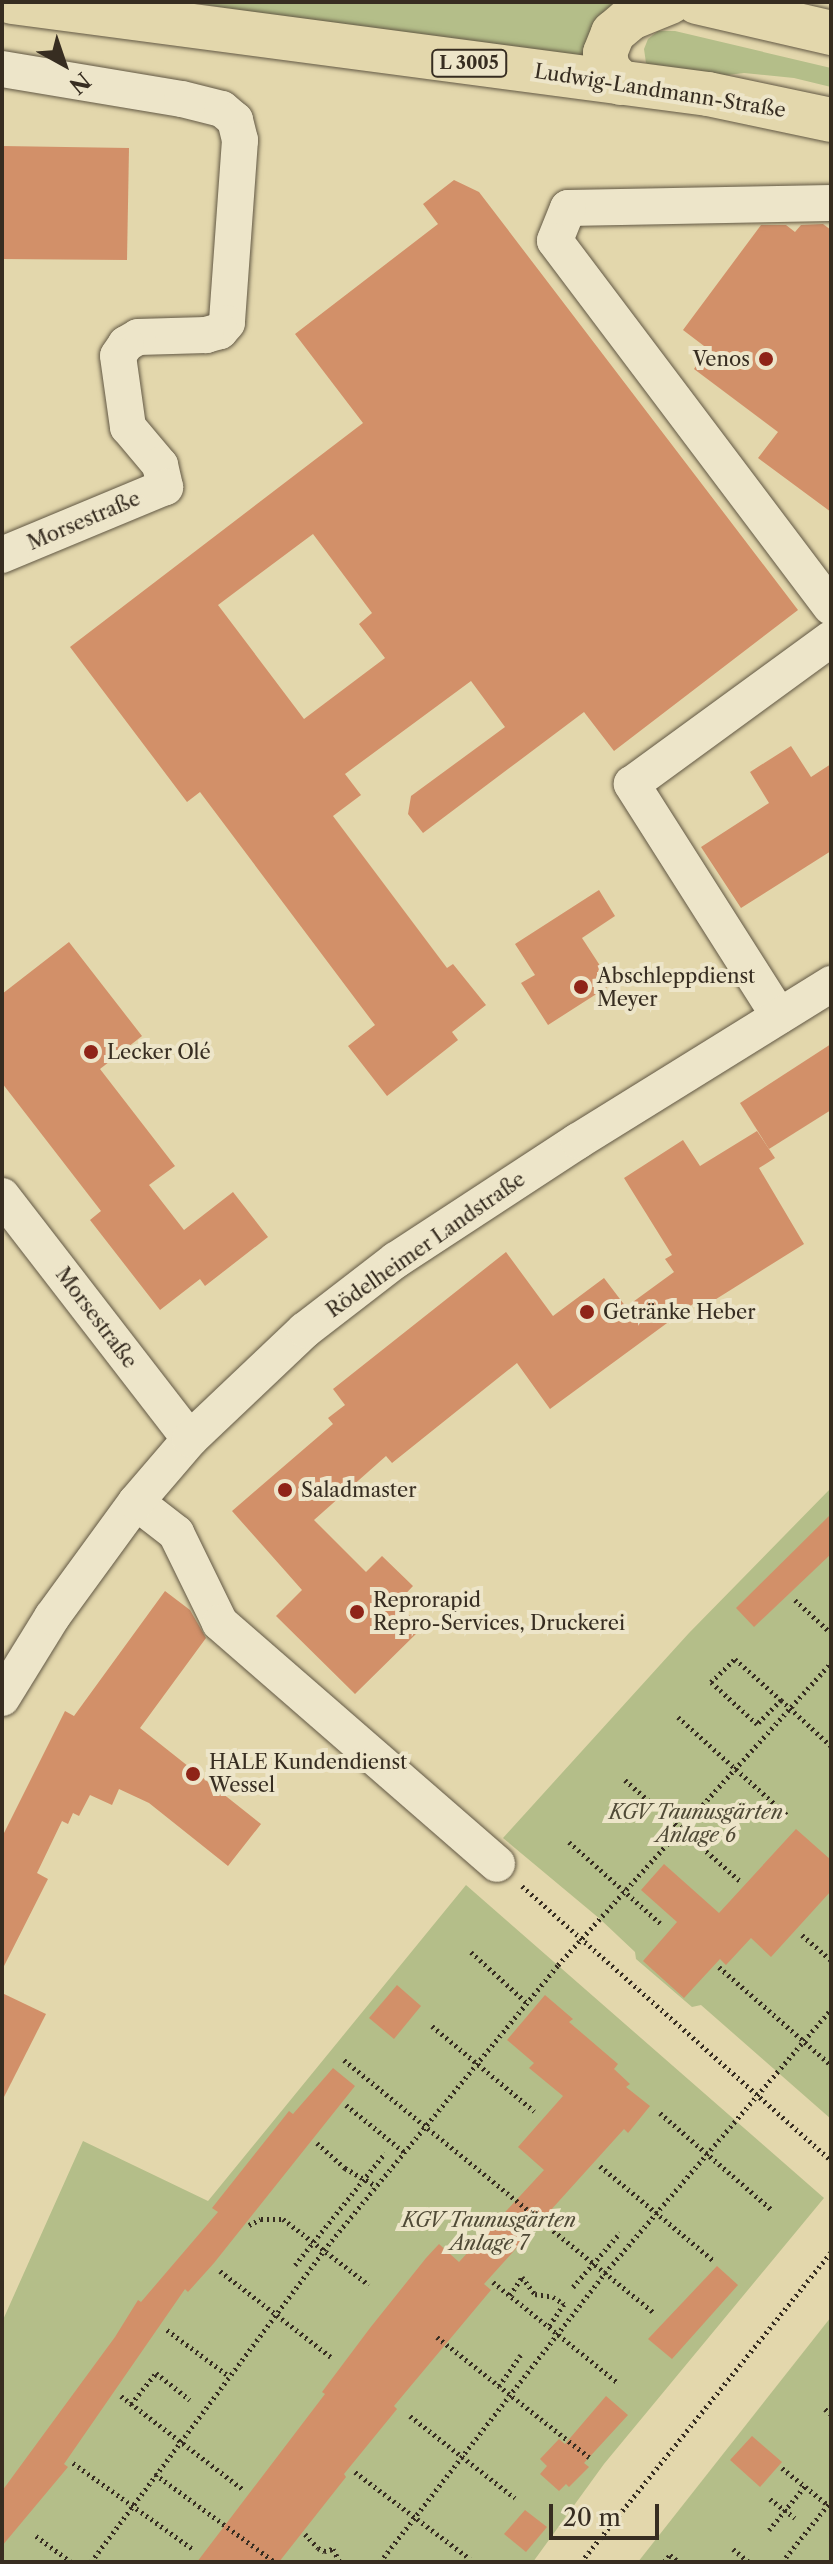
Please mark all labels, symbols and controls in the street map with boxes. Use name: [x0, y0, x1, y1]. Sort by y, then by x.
north arrow: [24, 24, 104, 104]
road number: L 3005: [431, 49, 507, 77]
street label: Ludwig-Landmann-Straße: [533, 59, 787, 123]
text: N: [64, 66, 96, 99]
place label: Venos: [693, 347, 750, 371]
marker: Venos: [757, 350, 775, 368]
street label: Morsestraße: [24, 487, 144, 555]
place label: Abschleppdienst Meyer: [597, 964, 755, 1011]
marker: Abschleppdienst Meyer: [572, 978, 590, 996]
place label: Lecker Olé: [107, 1040, 211, 1064]
marker: Lecker Olé: [82, 1043, 100, 1061]
street label: Rödelheimer Landstraße: [322, 1167, 530, 1323]
street label: Morsestraße: [50, 1263, 142, 1373]
place label: Getränke Heber: [603, 1300, 756, 1324]
marker: Getränke Heber: [578, 1303, 596, 1321]
place label: Saladmaster: [301, 1478, 417, 1502]
marker: Saladmaster: [276, 1481, 294, 1499]
place label: Reprorapid Repro-Services, Druckerei: [373, 1588, 625, 1635]
marker: Reprorapid Repro-Services, Druckerei: [348, 1603, 366, 1621]
place label: HALE Kundendienst Wessel: [209, 1750, 407, 1797]
marker: HALE Kundendienst Wessel: [184, 1765, 202, 1783]
park label: KGV Taunusgärten Anlage 6: [609, 1801, 783, 1848]
park label: KGV Taunusgärten Anlage 7: [402, 2208, 576, 2255]
scale bar: [553, 2488, 663, 2538]
text: 20 m: [563, 2503, 621, 2532]

